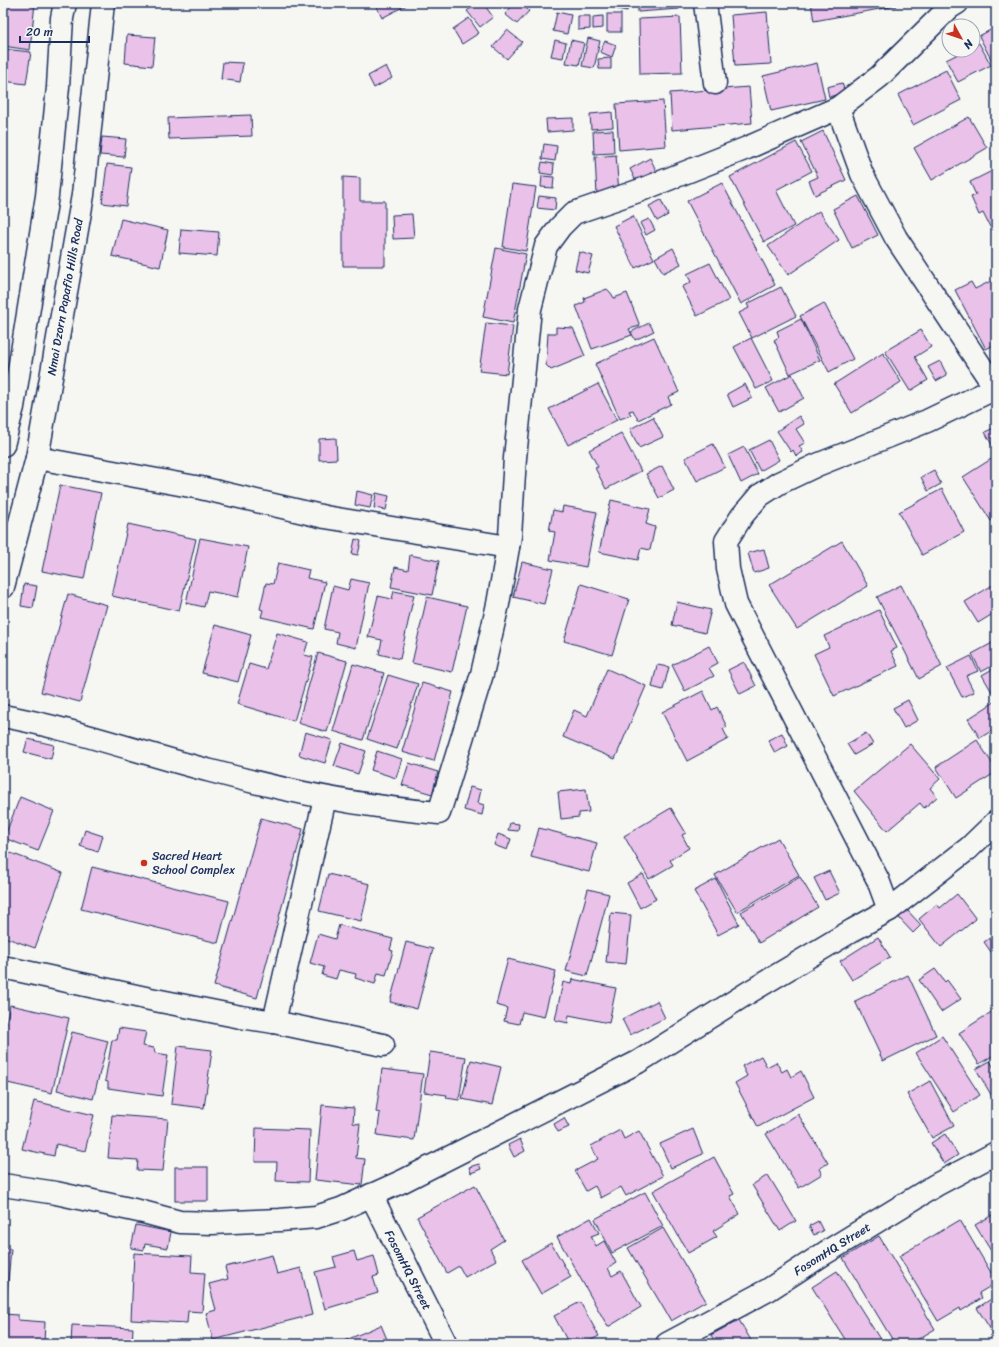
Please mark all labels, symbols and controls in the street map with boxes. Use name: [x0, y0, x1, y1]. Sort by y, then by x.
scale bar: [20, 18, 89, 44]
north arrow: [941, 18, 981, 58]
text: 20 m: [26, 21, 53, 43]
text: N: [958, 34, 979, 53]
street label: Nmai Dzorn Papafio Hills Road: [40, 215, 90, 377]
place label: Sacred Heart School Complex: [152, 845, 236, 881]
marker: Sacred Heart School Complex: [139, 858, 149, 868]
street label: FosomHQ Street: [789, 1216, 875, 1282]
street label: FosomHQ Street: [378, 1226, 438, 1314]

